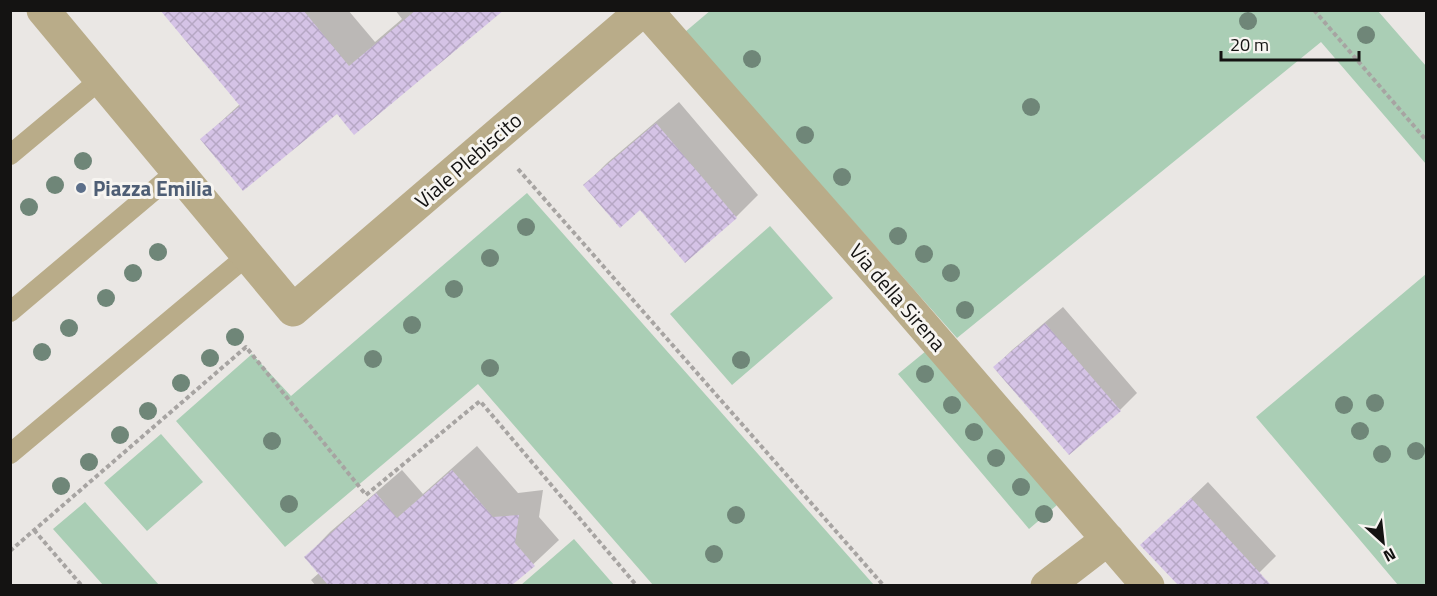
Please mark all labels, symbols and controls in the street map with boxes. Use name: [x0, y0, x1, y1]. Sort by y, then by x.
scale bar: [1221, 24, 1359, 62]
text: 20 m: [1230, 31, 1269, 58]
street label: Viale Plebiscito: [407, 104, 529, 216]
place label: Piazza Emilia: [93, 172, 213, 204]
marker: Piazza Emilia: [74, 181, 88, 195]
street label: Via della Sirena: [842, 236, 954, 358]
north arrow: [1353, 512, 1413, 572]
text: N: [1379, 542, 1400, 569]

